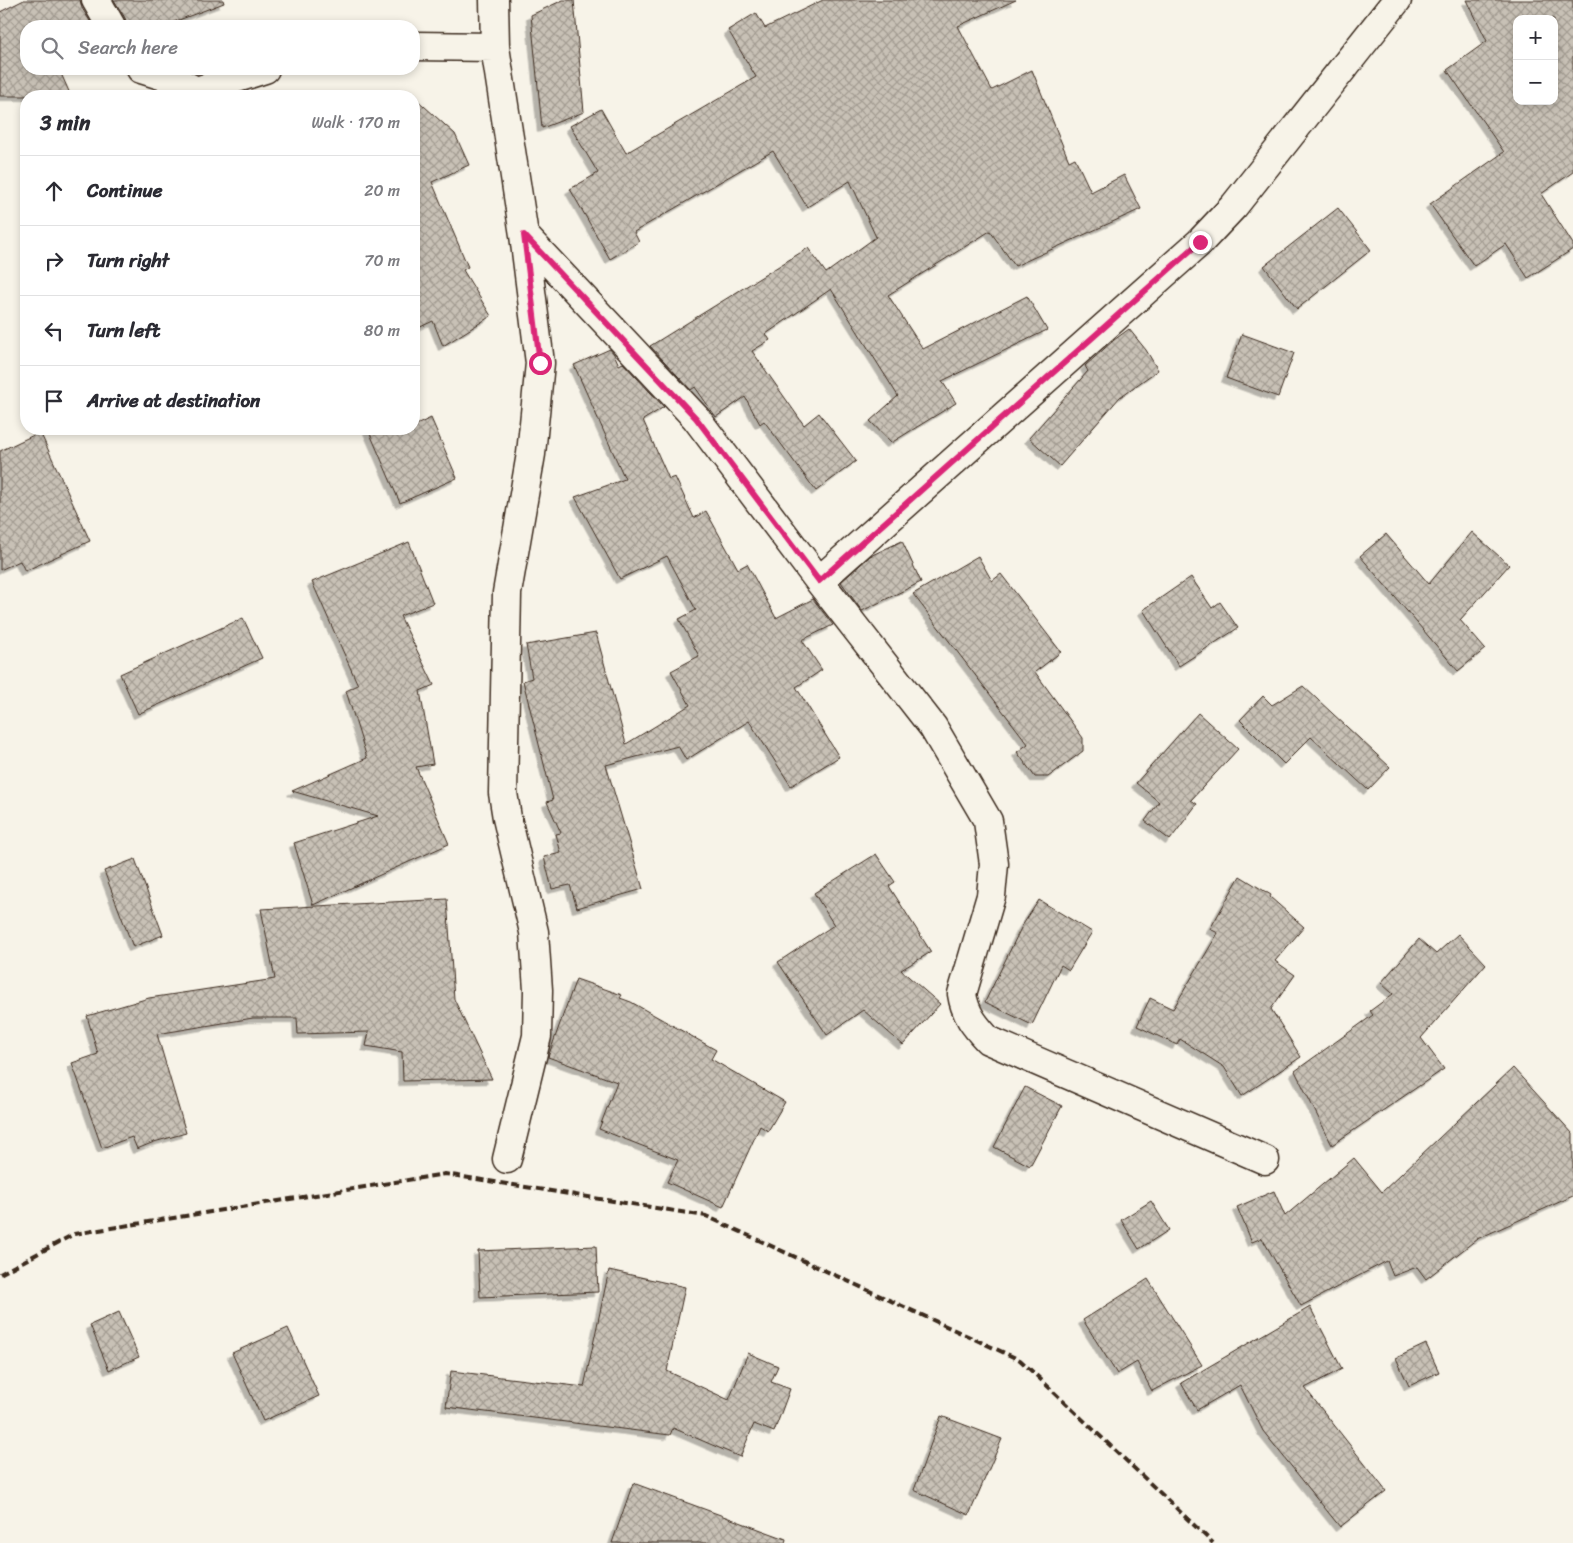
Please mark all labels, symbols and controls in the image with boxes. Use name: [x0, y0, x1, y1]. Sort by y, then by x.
map controls: [1513, 15, 1558, 105]
button: +: [1513, 15, 1558, 60]
search box: [20, 20, 420, 75]
text: Search here: [78, 31, 178, 64]
icon: search: [38, 34, 66, 62]
button: −: [1513, 60, 1558, 105]
text: 3 min: [40, 104, 90, 142]
text: Walk · 170 m: [311, 108, 400, 137]
text: Continue: [87, 174, 163, 207]
text: 20 m: [364, 176, 400, 205]
icon: ahead: [40, 177, 68, 205]
route end: [1189, 231, 1212, 254]
text: Turn right: [87, 244, 169, 277]
text: 70 m: [364, 246, 400, 275]
icon: right: [40, 247, 68, 275]
text: Turn left: [87, 314, 160, 347]
text: 80 m: [364, 316, 400, 345]
icon: left: [40, 317, 68, 345]
route start: [529, 352, 552, 375]
text: Arrive at destination: [87, 384, 260, 417]
icon: arrive: [40, 387, 68, 415]

